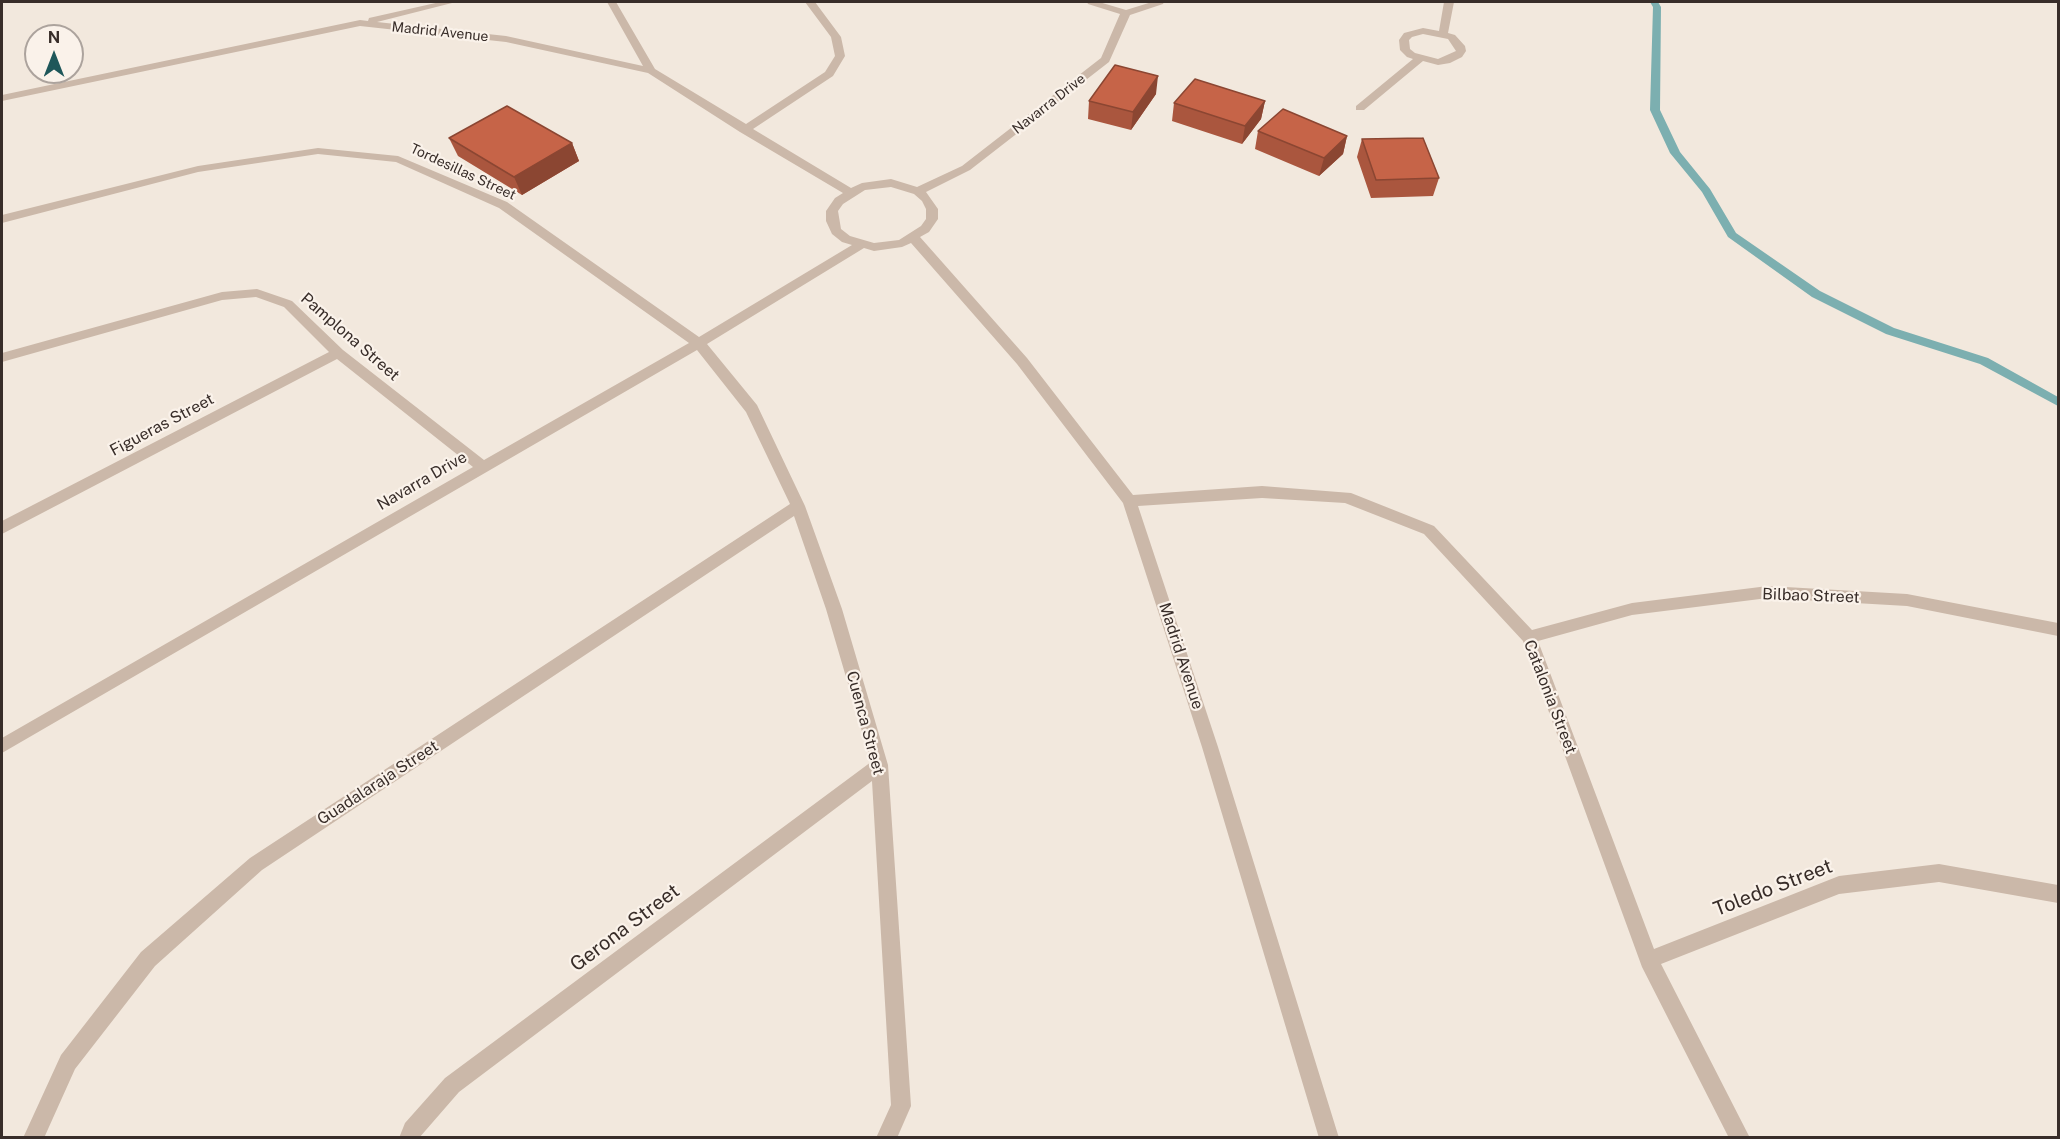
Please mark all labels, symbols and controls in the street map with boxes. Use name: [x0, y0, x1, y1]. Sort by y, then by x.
street label: Madrid Avenue: [391, 19, 489, 45]
north arrow: [24, 24, 84, 84]
text: N: [48, 28, 60, 47]
street label: Navarra Drive: [1009, 70, 1089, 138]
street label: Tordesillas Street: [407, 140, 519, 204]
street label: Pamplona Street: [297, 289, 403, 385]
street label: Figueras Street: [107, 390, 217, 460]
street label: Navarra Drive: [374, 448, 470, 514]
street label: Bilbao Street: [1762, 585, 1860, 607]
street label: Madrid Avenue: [1155, 600, 1207, 712]
street label: Catalonia Street: [1519, 637, 1581, 757]
street label: Cuenca Street: [842, 669, 888, 777]
street label: Guadalaraja Street: [314, 737, 442, 829]
street label: Toledo Street: [1710, 854, 1836, 922]
street label: Gerona Street: [566, 879, 684, 977]

